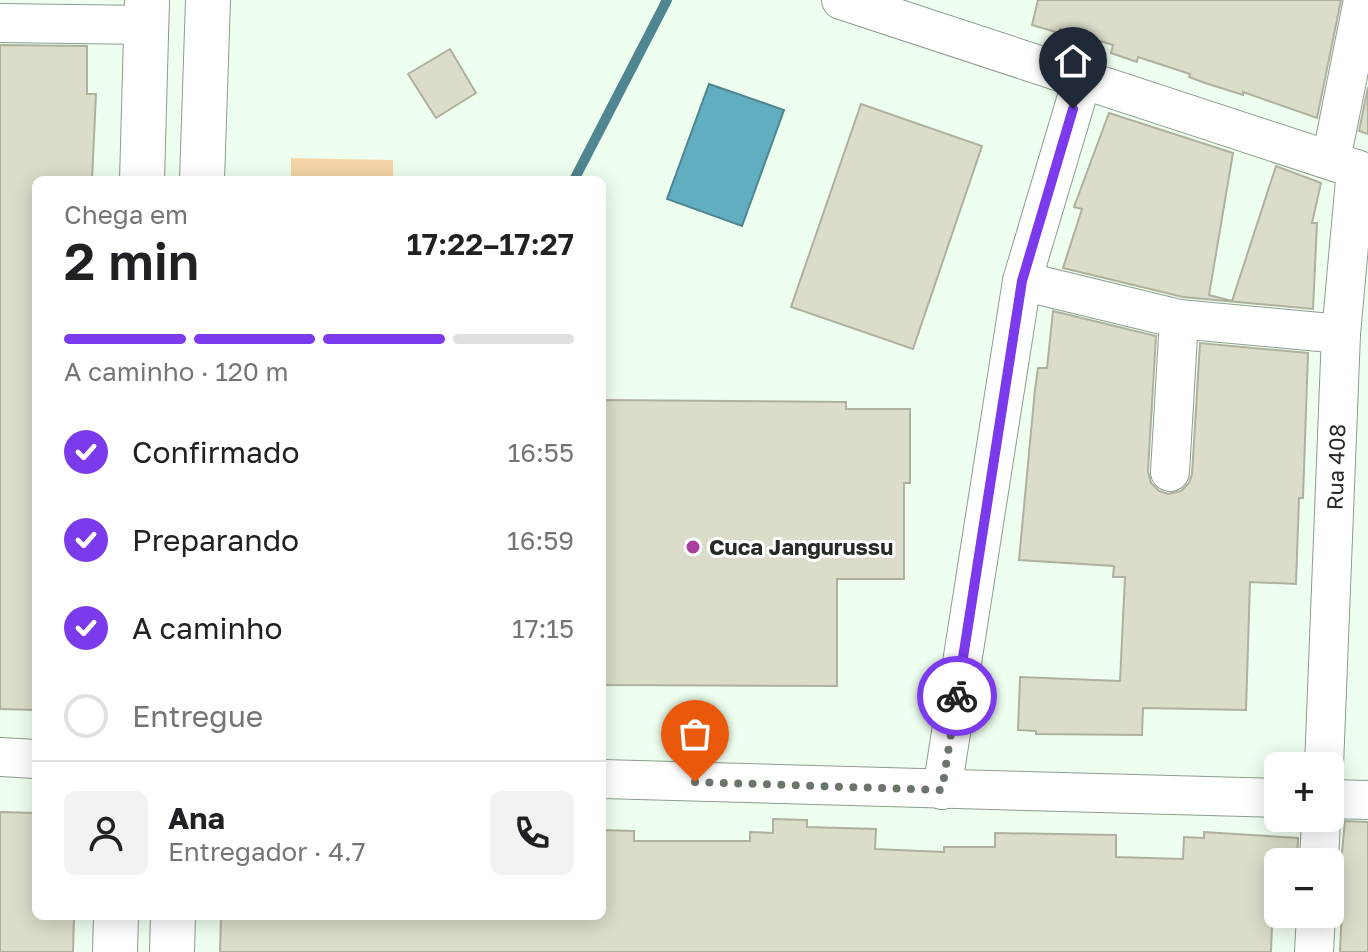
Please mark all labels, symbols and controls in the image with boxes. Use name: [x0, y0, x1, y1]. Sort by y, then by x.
pin: [1039, 27, 1107, 109]
icon: home: [1051, 39, 1095, 83]
text: Chega em: [64, 199, 188, 230]
text: 17:22–17:27: [407, 226, 574, 262]
text: 2 min: [64, 229, 199, 291]
text: A caminho · 120 m: [64, 356, 288, 387]
street label: Rua 408: [1321, 423, 1350, 511]
icon: check: [64, 430, 108, 474]
text: Confirmado: [132, 434, 300, 470]
text: 16:55: [508, 437, 574, 468]
icon: check: [64, 518, 108, 562]
text: Preparando: [132, 522, 299, 558]
text: 16:59: [507, 525, 574, 556]
place label: Cuca Jangurussu: [709, 533, 893, 560]
marker: Cuca Jangurussu: [684, 538, 702, 556]
icon: check: [64, 606, 108, 650]
text: A caminho: [132, 610, 282, 646]
text: 17:15: [512, 613, 574, 644]
courier: [917, 656, 997, 736]
icon: bike: [935, 674, 979, 718]
text: Entregue: [132, 698, 263, 734]
pin: [661, 700, 729, 782]
icon: bag: [673, 712, 717, 756]
map controls: [1264, 752, 1344, 928]
button: +: [1264, 752, 1344, 832]
button: person: [64, 791, 148, 875]
button: phone: [490, 791, 574, 875]
text: Ana: [168, 800, 225, 836]
text: Entregador · 4.7: [168, 836, 366, 867]
button: −: [1264, 848, 1344, 928]

